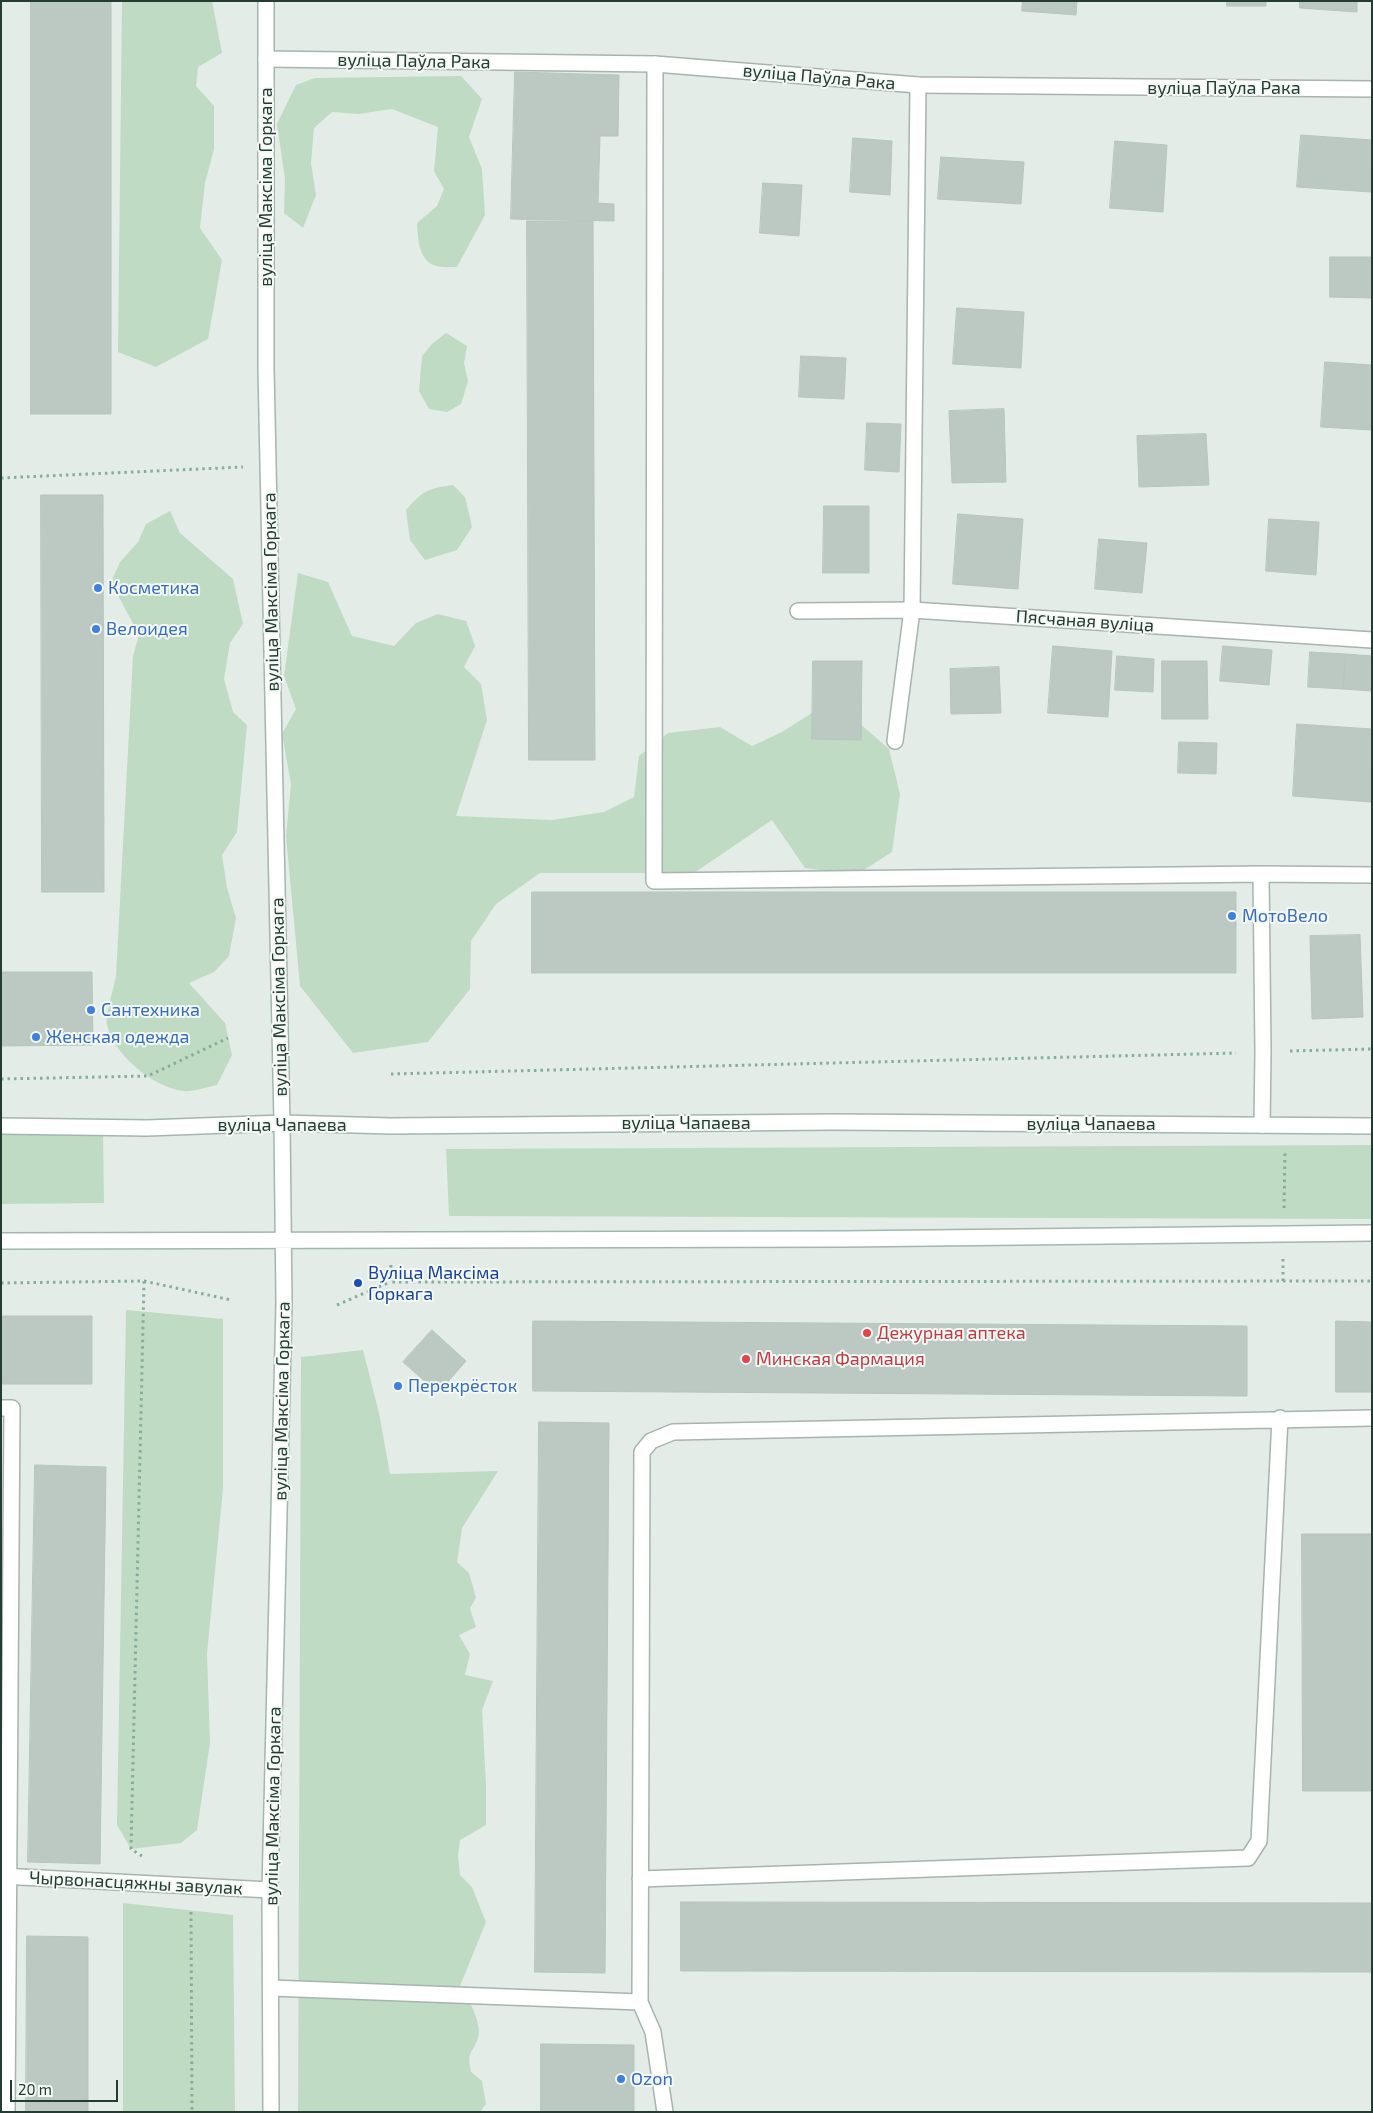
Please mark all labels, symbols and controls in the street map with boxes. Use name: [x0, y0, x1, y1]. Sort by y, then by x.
street label: вуліца Паўла Рака: [337, 49, 491, 73]
street label: вуліца Паўла Рака: [742, 60, 896, 94]
street label: вуліца Паўла Рака: [1147, 77, 1301, 99]
street label: вуліца Максіма Горкага: [255, 87, 277, 287]
street label: вуліца Максіма Горкага: [258, 492, 284, 692]
place label: Косметика: [108, 577, 200, 599]
marker: Косметика: [92, 582, 104, 594]
street label: Пясчаная вуліца: [1015, 605, 1155, 637]
place label: Велоидея: [106, 618, 188, 640]
marker: Велоидея: [90, 623, 102, 635]
street label: вуліца Максіма Горкага: [266, 897, 292, 1097]
place label: МотоВело: [1242, 905, 1328, 927]
marker: МотоВело: [1226, 910, 1238, 922]
place label: Сантехника: [101, 999, 200, 1021]
marker: Сантехника: [85, 1004, 97, 1016]
place label: Женская одежда: [46, 1026, 189, 1048]
marker: Женская одежда: [30, 1031, 42, 1043]
street label: вуліца Чапаева: [621, 1112, 751, 1134]
street label: вуліца Чапаева: [1026, 1113, 1156, 1135]
street label: вуліца Чапаева: [217, 1114, 347, 1136]
place label: Вуліца Максіма Горкага: [368, 1262, 499, 1304]
marker: Вуліца Максіма Горкага: [352, 1277, 364, 1289]
street label: вуліца Максіма Горкага: [269, 1301, 295, 1501]
place label: Дежурная аптека: [877, 1322, 1026, 1344]
marker: Дежурная аптека: [861, 1327, 873, 1339]
place label: Минская Фармация: [756, 1348, 925, 1370]
marker: Минская Фармация: [740, 1353, 752, 1365]
place label: Перекрёсток: [408, 1375, 517, 1397]
marker: Перекрёсток: [392, 1380, 404, 1392]
street label: вуліца Максіма Горкага: [260, 1706, 286, 1906]
street label: Чырвонасцяжны завулак: [29, 1867, 243, 1899]
place label: Ozon: [631, 2068, 673, 2090]
scale bar: [12, 2070, 120, 2102]
marker: Ozon: [615, 2073, 627, 2085]
text: 20 m: [18, 2080, 52, 2098]

